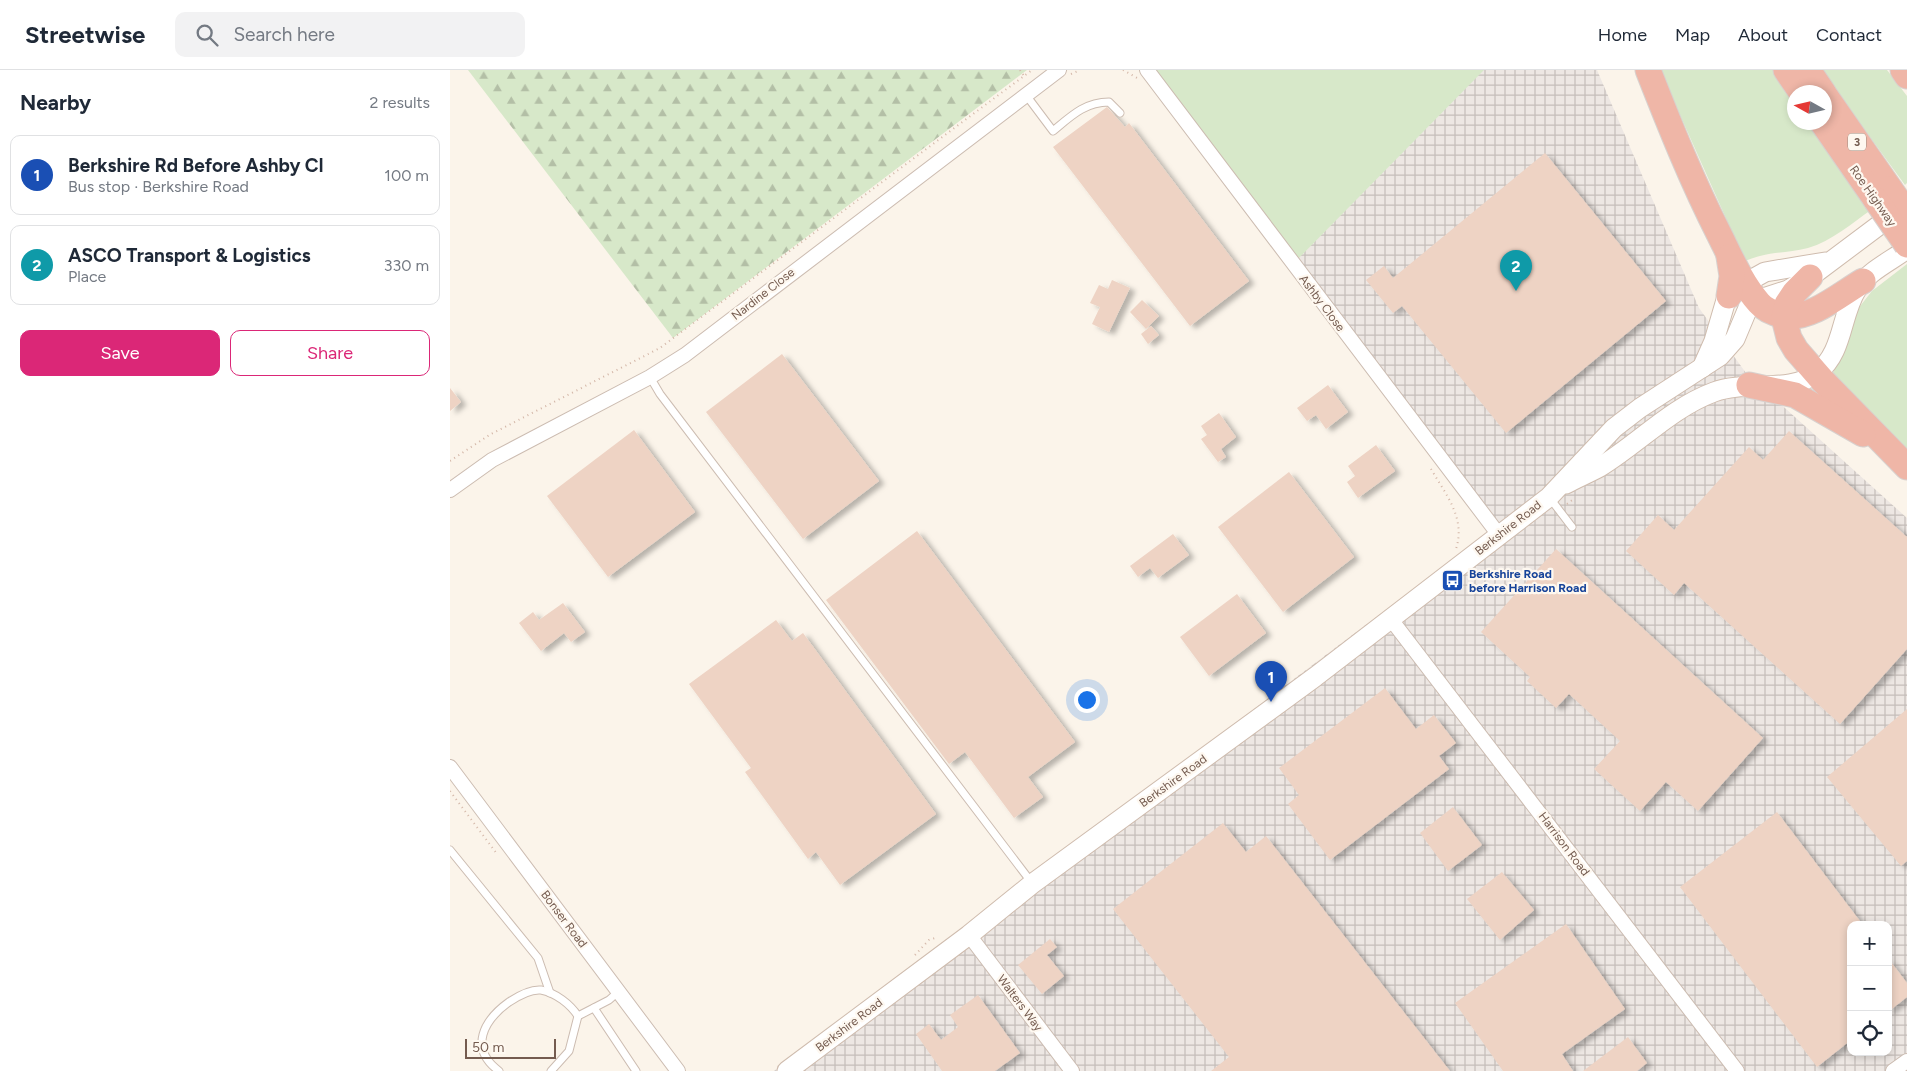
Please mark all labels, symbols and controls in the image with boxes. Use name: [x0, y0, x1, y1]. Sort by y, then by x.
search box: [175, 12, 525, 57]
text: Streetwise: [25, 20, 145, 49]
icon: search: [193, 21, 221, 49]
text: Search here: [233, 23, 335, 46]
text: Home: [1598, 24, 1647, 46]
text: Map: [1675, 24, 1710, 46]
text: About: [1738, 24, 1788, 46]
text: Contact: [1816, 24, 1882, 46]
north arrow: [1787, 85, 1832, 130]
text: Nearby: [20, 90, 91, 115]
text: 2 results: [370, 93, 430, 112]
road number: 3: [1848, 134, 1866, 150]
text: Berkshire Rd Before Ashby Cl: [68, 154, 323, 177]
street label: Roe Highway: [1847, 163, 1900, 230]
text: 1: [34, 166, 40, 185]
text: 100 m: [384, 166, 429, 185]
text: Bus stop · Berkshire Road: [68, 177, 249, 196]
text: ASCO Transport & Logistics: [68, 244, 311, 267]
pin: 2: [1500, 250, 1532, 291]
text: 2: [32, 256, 42, 275]
text: 330 m: [384, 256, 429, 275]
street label: Nardine Close: [729, 265, 798, 323]
text: Place: [68, 267, 106, 286]
street label: Ashby Close: [1296, 272, 1348, 334]
button: Save: [20, 330, 220, 376]
button: Share: [230, 330, 430, 376]
street label: Berkshire Road: [1472, 498, 1544, 558]
place label: Berkshire Road before Harrison Road: [1469, 567, 1587, 595]
bus stop icon: Berkshire Road before Harrison Road: [1441, 569, 1465, 593]
pin: 1: [1255, 661, 1287, 702]
your location: [1074, 687, 1100, 713]
street label: Berkshire Road: [1137, 752, 1209, 810]
street label: Harrison Road: [1536, 809, 1592, 879]
street label: Bonser Road: [538, 888, 590, 950]
map controls: [1847, 921, 1892, 1056]
button: +: [1847, 921, 1892, 966]
button: −: [1847, 966, 1892, 1011]
street label: Walters Way: [994, 972, 1046, 1034]
street label: Berkshire Road: [813, 995, 885, 1055]
button: locate: [1847, 1011, 1892, 1056]
scale bar: [465, 1036, 556, 1059]
text: 50 m: [472, 1039, 504, 1056]

